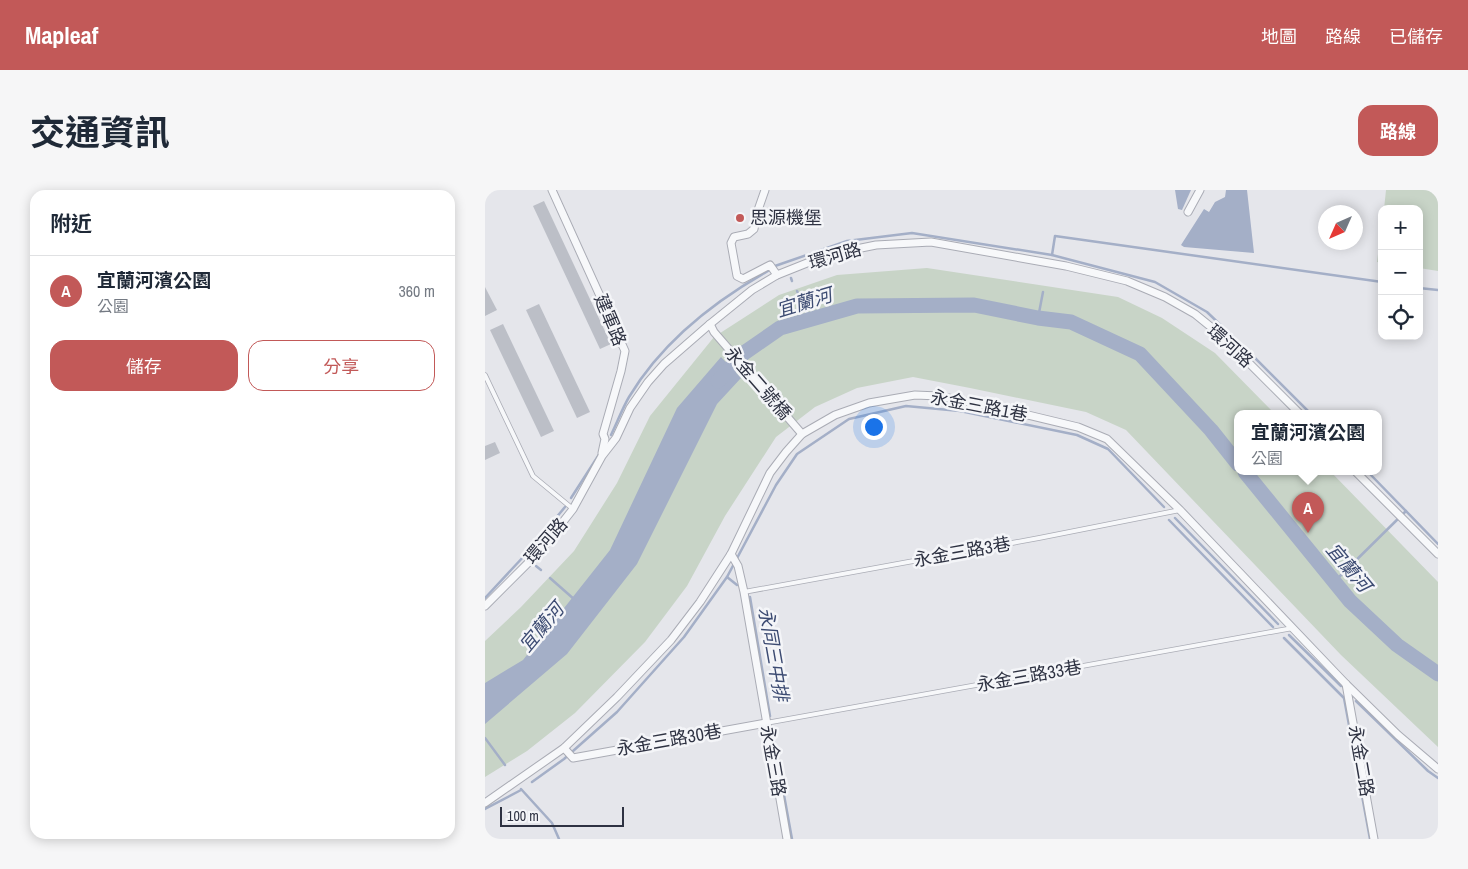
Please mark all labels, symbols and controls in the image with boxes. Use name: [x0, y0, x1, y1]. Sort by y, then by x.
text: Mapleaf: [25, 19, 98, 51]
text: 地圖: [1261, 24, 1297, 49]
text: 路線: [1325, 24, 1361, 49]
text: 已儲存: [1389, 24, 1443, 49]
button: 路線: [1358, 105, 1438, 156]
text: 交通資訊: [30, 109, 170, 156]
place label: 思源機堡: [750, 205, 822, 230]
north arrow: [1318, 205, 1363, 250]
map controls: [1378, 205, 1423, 340]
button: +: [1378, 205, 1423, 250]
text: 附近: [50, 209, 92, 238]
marker: 思源機堡: [734, 212, 746, 224]
street label: 環河路: [805, 236, 864, 275]
button: −: [1378, 250, 1423, 295]
text: 宜蘭河濱公園: [97, 267, 211, 293]
text: A: [61, 280, 71, 302]
text: 360 m: [399, 280, 435, 302]
water label: 宜蘭河: [773, 280, 839, 323]
street label: 建軍路: [588, 290, 633, 350]
text: 公園: [97, 295, 129, 317]
button: locate: [1378, 295, 1423, 340]
street label: 環河路: [1202, 318, 1259, 373]
button: 儲存: [50, 340, 238, 391]
button: 分享: [248, 340, 435, 391]
street label: 永金二號橋: [719, 341, 797, 425]
street label: 永金三路1巷: [929, 384, 1030, 427]
popup: [1234, 410, 1382, 475]
your location: [861, 414, 887, 440]
text: 宜蘭河濱公園: [1251, 419, 1365, 445]
text: 公園: [1251, 447, 1283, 469]
pin: A: [1292, 492, 1324, 533]
street label: 環河路: [518, 512, 573, 569]
street label: 永金三路3巷: [911, 531, 1012, 572]
water label: 宜蘭河: [1321, 537, 1380, 600]
water label: 宜蘭河: [513, 594, 572, 657]
water label: 永同三中排: [753, 605, 796, 706]
street label: 永金三路33巷: [974, 654, 1083, 697]
street label: 永金三路30巷: [614, 718, 723, 761]
street label: 永金三路: [755, 723, 792, 799]
street label: 永金二路: [1343, 723, 1380, 799]
scale bar: [500, 804, 624, 827]
text: 100 m: [507, 807, 539, 825]

